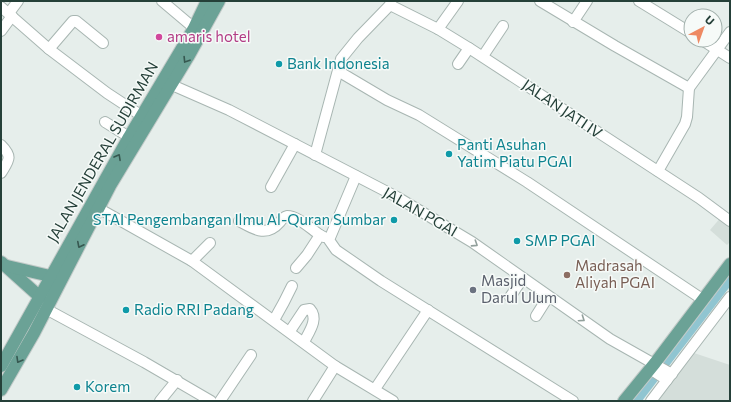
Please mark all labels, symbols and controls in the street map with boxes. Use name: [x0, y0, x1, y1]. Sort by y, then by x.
north arrow: [683, 8, 723, 48]
text: U: [703, 13, 717, 28]
place label: amaris hotel: [167, 27, 251, 45]
marker: amaris hotel: [154, 32, 164, 42]
place label: Bank Indonesia: [287, 54, 390, 72]
one-way arrow: [184, 56, 191, 63]
street label: JALAN JENDERAL SUDIRMAN: [43, 58, 161, 245]
marker: Bank Indonesia: [274, 59, 284, 69]
street label: JALAN JATI IV: [519, 75, 606, 141]
place label: Panti Asuhan Yatim Piatu PGAI: [457, 135, 573, 170]
marker: Panti Asuhan Yatim Piatu PGAI: [444, 149, 454, 159]
one-way arrow: [113, 154, 120, 161]
street label: JALAN PGAI: [380, 183, 461, 240]
place label: STAI Pengembangan Ilmu Al-Quran Sumbar: [93, 210, 386, 228]
marker: STAI Pengembangan Ilmu Al-Quran Sumbar: [389, 215, 399, 225]
place label: SMP PGAI: [525, 231, 595, 249]
marker: SMP PGAI: [512, 236, 522, 246]
one-way arrow: [471, 240, 478, 247]
one-way arrow: [77, 241, 85, 248]
place label: Madrasah Aliyah PGAI: [575, 256, 655, 291]
marker: Madrasah Aliyah PGAI: [562, 270, 572, 280]
place label: Masjid Darul Ulum: [481, 271, 557, 306]
marker: Masjid Darul Ulum: [468, 285, 478, 295]
place label: Radio RRI Padang: [134, 300, 254, 318]
marker: Radio RRI Padang: [121, 305, 131, 315]
one-way arrow: [577, 314, 584, 321]
one-way arrow: [16, 356, 23, 363]
place label: Korem: [85, 377, 130, 395]
marker: Korem: [72, 382, 82, 392]

